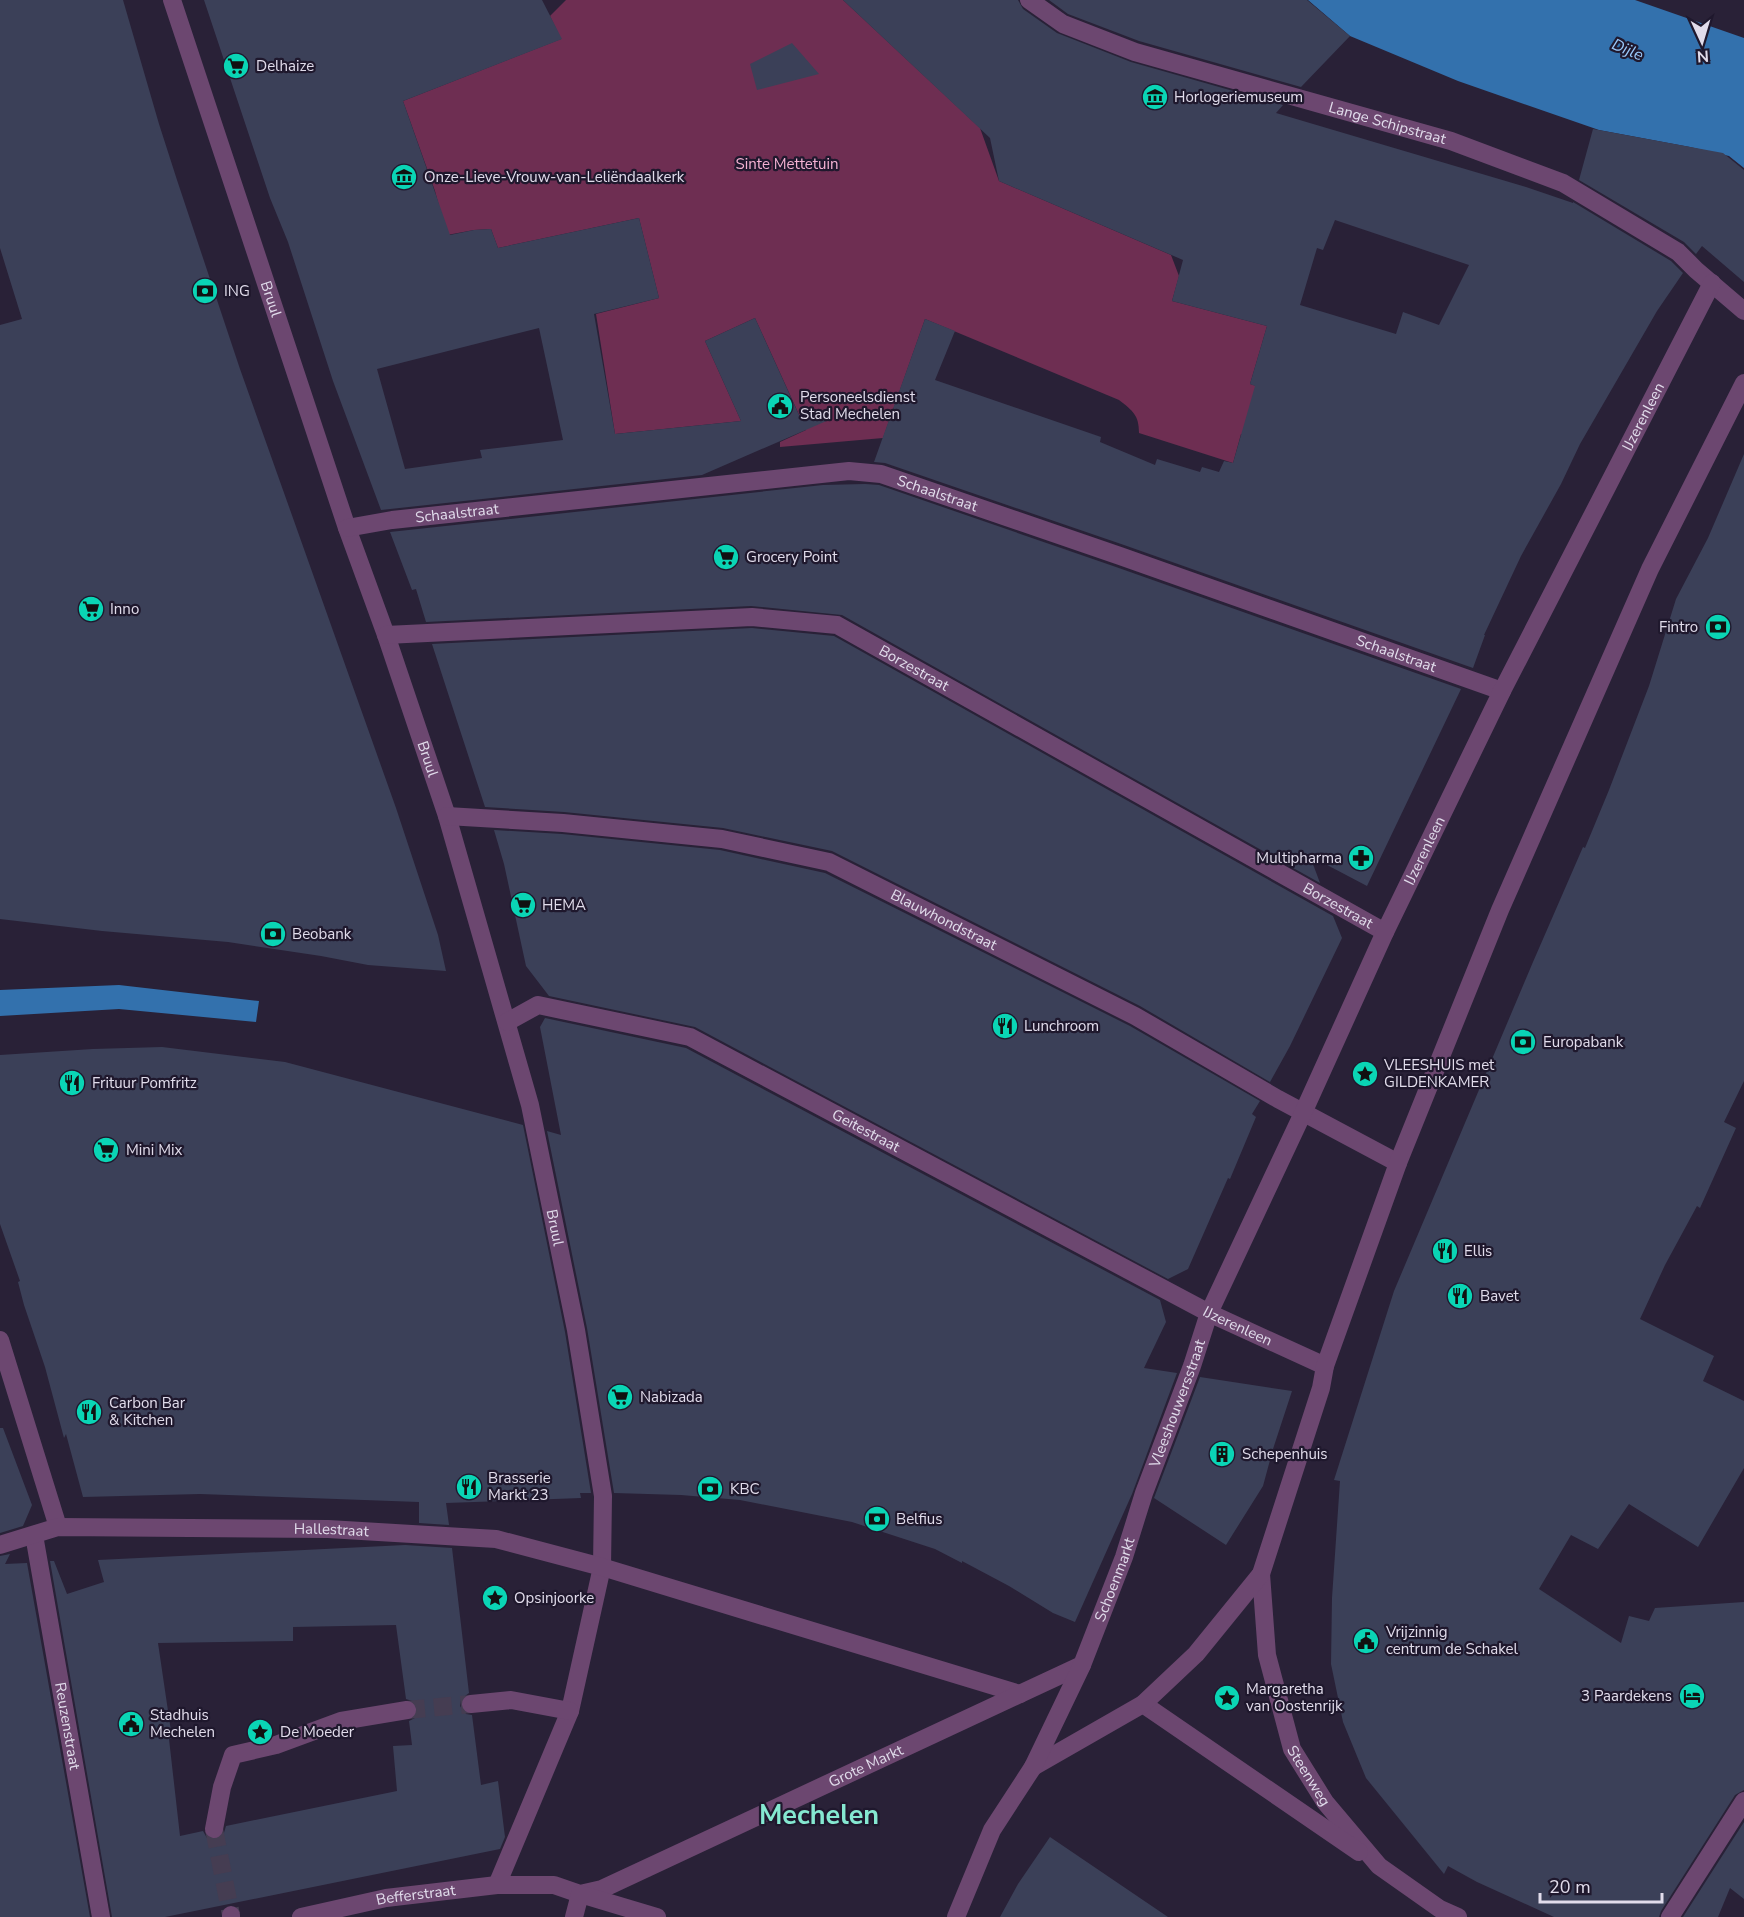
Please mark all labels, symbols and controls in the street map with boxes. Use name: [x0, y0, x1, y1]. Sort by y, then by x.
north arrow: [1672, 12, 1732, 72]
water label: Dijle: [1608, 33, 1647, 67]
text: N: [1696, 45, 1710, 67]
supermarket icon: Delhaize: [221, 51, 251, 81]
place label: Delhaize: [256, 56, 314, 76]
museum icon: Horlogeriemuseum: [1140, 82, 1170, 112]
place label: Horlogeriemuseum: [1174, 87, 1303, 107]
street label: Lange Schipstraat: [1326, 97, 1449, 149]
park label: Sinte Mettetuin: [736, 154, 838, 174]
museum icon: Onze-Lieve-Vrouw-van-Leliëndaalkerk: [389, 162, 419, 192]
place label: Onze-Lieve-Vrouw-van-Leliëndaalkerk: [424, 167, 685, 187]
bank icon: ING: [190, 276, 220, 306]
street label: Bruul: [256, 278, 287, 320]
place label: ING: [224, 281, 250, 301]
street label: IJzerenleen: [1617, 379, 1669, 454]
place label: Personeelsdienst Stad Mechelen: [800, 387, 916, 424]
public building icon: Personeelsdienst Stad Mechelen: [765, 391, 795, 421]
street label: Schaalstraat: [894, 470, 981, 517]
street label: Schaalstraat: [414, 499, 500, 527]
supermarket icon: Grocery Point: [711, 542, 741, 572]
place label: Grocery Point: [746, 547, 838, 567]
supermarket icon: Inno: [76, 594, 106, 624]
place label: Inno: [110, 599, 139, 619]
bank icon: Fintro: [1703, 612, 1733, 642]
place label: Fintro: [1659, 617, 1698, 637]
street label: Schaalstraat: [1353, 630, 1440, 677]
street label: Borzestraat: [875, 640, 953, 696]
street label: Bruul: [412, 738, 443, 780]
street label: IJzerenleen: [1399, 813, 1450, 888]
pharmacy icon: Multipharma: [1346, 843, 1376, 873]
place label: Multipharma: [1256, 848, 1342, 868]
street label: Borzestraat: [1299, 878, 1377, 934]
street label: Blauwhondstraat: [887, 885, 1001, 955]
supermarket icon: HEMA: [508, 890, 538, 920]
place label: HEMA: [542, 895, 586, 915]
bank icon: Beobank: [258, 919, 288, 949]
place label: Beobank: [292, 924, 352, 944]
restaurant icon: Lunchroom: [990, 1011, 1020, 1041]
place label: Lunchroom: [1024, 1016, 1099, 1036]
bank icon: Europabank: [1508, 1027, 1538, 1057]
place label: Europabank: [1543, 1032, 1624, 1052]
place label: VLEESHUIS met GILDENKAMER: [1383, 1055, 1495, 1092]
place icon: VLEESHUIS met GILDENKAMER: [1350, 1059, 1380, 1089]
restaurant icon: Frituur Pomfritz: [57, 1068, 87, 1098]
place label: Frituur Pomfritz: [92, 1073, 197, 1093]
street label: Geitestraat: [828, 1104, 904, 1157]
supermarket icon: Mini Mix: [91, 1135, 121, 1165]
place label: Mini Mix: [126, 1140, 182, 1160]
street label: Bruul: [542, 1208, 569, 1248]
restaurant icon: Ellis: [1430, 1236, 1460, 1266]
place label: Ellis: [1464, 1241, 1492, 1261]
restaurant icon: Bavet: [1445, 1281, 1475, 1311]
place label: Bavet: [1480, 1286, 1520, 1306]
street label: IJzerenleen: [1199, 1302, 1276, 1351]
street label: Vleeshouwersstraat: [1144, 1336, 1210, 1471]
supermarket icon: Nabizada: [605, 1382, 635, 1412]
place label: Nabizada: [640, 1387, 703, 1407]
place label: Carbon Bar & Kitchen: [109, 1393, 186, 1430]
restaurant icon: Carbon Bar & Kitchen: [74, 1397, 104, 1427]
building icon: Schepenhuis: [1207, 1439, 1237, 1469]
place label: Schepenhuis: [1242, 1444, 1328, 1464]
place label: Brasserie Markt 23: [488, 1468, 551, 1505]
restaurant icon: Brasserie Markt 23: [454, 1472, 484, 1502]
bank icon: KBC: [695, 1474, 725, 1504]
place label: KBC: [730, 1479, 760, 1499]
bank icon: Belfius: [862, 1504, 892, 1534]
place label: Belfius: [896, 1509, 942, 1529]
street label: Hallestraat: [294, 1519, 370, 1541]
street label: Schoenmarkt: [1090, 1534, 1140, 1624]
place icon: Opsinjoorke: [480, 1583, 510, 1613]
place label: Opsinjoorke: [514, 1588, 594, 1608]
place label: Vrijzinnig centrum de Schakel: [1385, 1622, 1519, 1659]
public building icon: Vrijzinnig centrum de Schakel: [1351, 1626, 1381, 1656]
place label: Margaretha van Oostenrijk: [1246, 1679, 1343, 1716]
street label: Reuzenstraat: [50, 1681, 85, 1772]
hotel icon: 3 Paardekens: [1677, 1681, 1707, 1711]
place icon: Margaretha van Oostenrijk: [1212, 1683, 1242, 1713]
place label: 3 Paardekens: [1581, 1686, 1672, 1706]
place label: Stadhuis Mechelen: [150, 1705, 215, 1742]
public building icon: Stadhuis Mechelen: [116, 1709, 146, 1739]
place icon: De Moeder: [245, 1717, 275, 1747]
place label: De Moeder: [280, 1722, 355, 1742]
street label: Grote Markt: [825, 1740, 907, 1792]
street label: Steenweg: [1282, 1742, 1335, 1810]
district label: Mechelen: [759, 1797, 879, 1834]
scale bar: [1540, 1866, 1662, 1904]
text: 20 m: [1549, 1875, 1591, 1899]
street label: Befferstraat: [374, 1880, 457, 1910]

